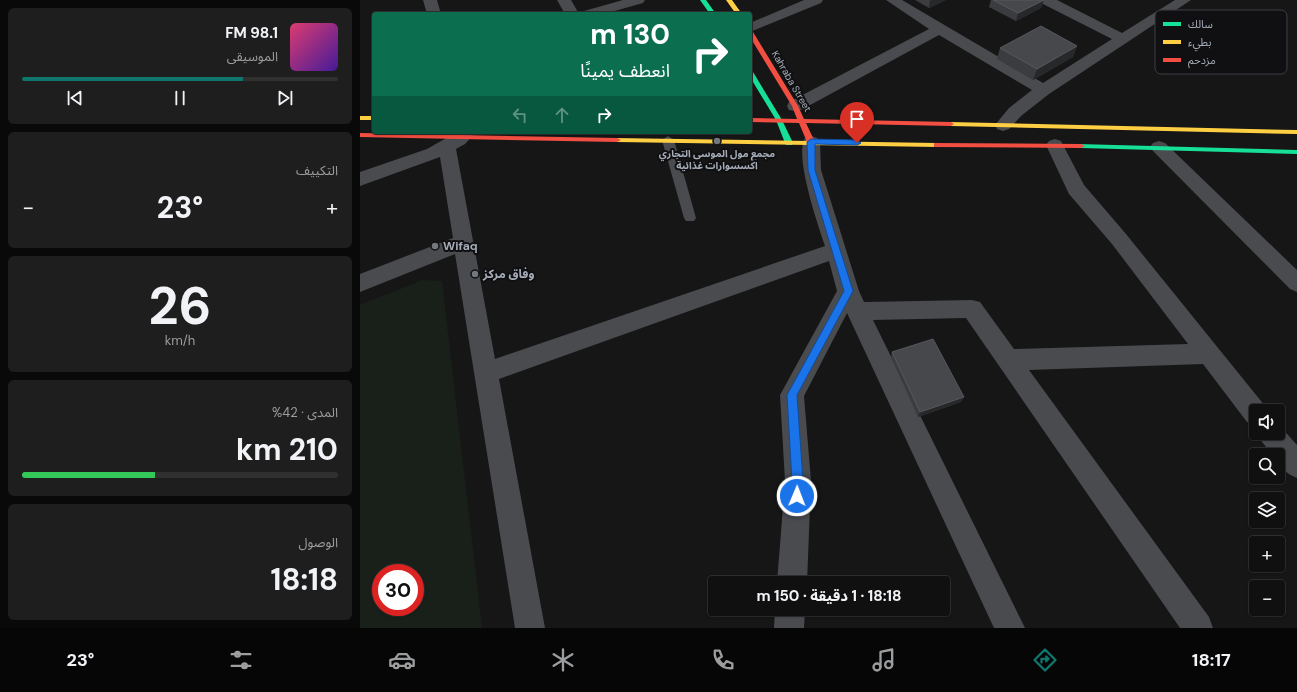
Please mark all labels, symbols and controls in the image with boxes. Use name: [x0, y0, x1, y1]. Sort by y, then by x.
legend: [1155, 10, 1287, 74]
text: 130 m: [590, 16, 670, 53]
text: سالك: [1188, 17, 1213, 31]
text: 98.1 FM: [225, 23, 278, 43]
icon: right: [684, 28, 736, 80]
text: بطيء: [1188, 35, 1211, 52]
text: الموسيقى: [227, 48, 278, 65]
street label: Kahraba Street: [769, 48, 814, 114]
text: مزدحم: [1188, 53, 1216, 69]
text: انعطف يمينًا: [580, 59, 670, 83]
icon: previous: [64, 87, 86, 109]
icon: pause: [169, 87, 191, 109]
icon: next: [274, 87, 296, 109]
pin: [840, 102, 874, 143]
icon: left: [509, 104, 531, 126]
icon: ahead: [551, 104, 573, 126]
icon: right: [593, 104, 615, 126]
icon: arrive: [846, 108, 868, 130]
marker: مجمع مول الموسى التجاري اكسسوارات غذائية: [712, 136, 722, 146]
place label: مجمع مول الموسى التجاري اكسسوارات غذائية: [659, 147, 775, 172]
text: التكييف: [296, 162, 338, 179]
text: 23°: [157, 188, 203, 227]
text: −: [22, 193, 34, 222]
text: +: [326, 193, 338, 222]
place label: Wifaq: [443, 238, 478, 254]
marker: Wifaq: [430, 241, 440, 251]
place label: وفاق مركز: [482, 266, 534, 282]
marker: وفاق مركز: [470, 269, 480, 279]
text: 26: [149, 272, 212, 340]
text: km/h: [165, 332, 195, 349]
text: المدى · 42%: [272, 404, 338, 421]
map controls: [1249, 404, 1285, 616]
button: sound: [1249, 404, 1285, 440]
text: 210 km: [236, 430, 338, 469]
button: search: [1249, 448, 1285, 484]
position arrow: [776, 475, 818, 517]
button: layers: [1249, 492, 1285, 528]
text: الوصول: [298, 534, 338, 551]
button: +: [1249, 536, 1285, 572]
text: 18:18: [271, 560, 338, 599]
speed limit sign: 30: [372, 564, 424, 616]
button: −: [1249, 580, 1285, 616]
text: 18:18 · 1 دقيقة · 150 m: [756, 586, 902, 606]
icon: filters: [227, 646, 255, 674]
icon: car: [388, 646, 416, 674]
icon: climate: [549, 646, 577, 674]
icon: phone: [709, 646, 737, 674]
icon: music: [870, 646, 898, 674]
icon: directions: [1031, 646, 1059, 674]
text: 23°: [67, 648, 94, 672]
text: 18:17: [1192, 648, 1231, 672]

